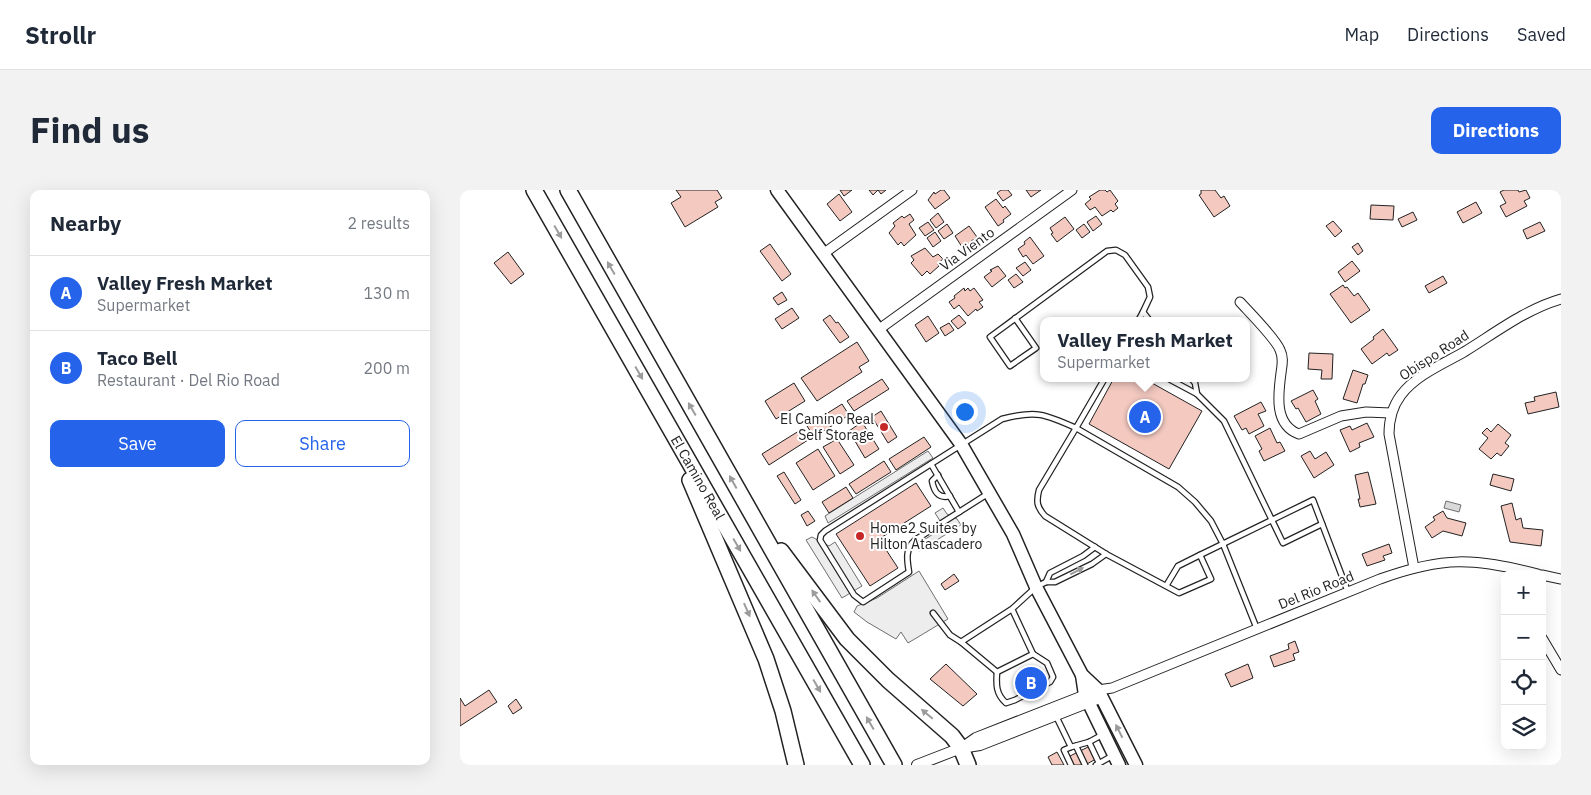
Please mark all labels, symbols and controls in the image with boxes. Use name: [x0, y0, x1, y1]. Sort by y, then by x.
text: Strollr: [25, 19, 96, 51]
text: Map: [1344, 23, 1379, 46]
text: Directions: [1407, 23, 1489, 46]
text: Saved: [1517, 23, 1566, 46]
text: Find us: [30, 107, 149, 153]
button: Directions: [1431, 107, 1561, 154]
text: Nearby: [50, 209, 121, 237]
text: 2 results: [347, 213, 410, 233]
street label: Via Viento: [936, 223, 998, 275]
one-way arrow: [554, 225, 562, 240]
one-way arrow: [607, 261, 616, 275]
text: Valley Fresh Market: [97, 271, 273, 295]
text: A: [61, 283, 71, 303]
text: 130 m: [363, 283, 410, 303]
text: Supermarket: [97, 295, 190, 315]
popup: [1040, 317, 1250, 382]
street label: Obispo Road: [1396, 326, 1472, 384]
text: Valley Fresh Market: [1057, 328, 1233, 352]
text: Taco Bell: [97, 346, 177, 370]
text: Supermarket: [1057, 352, 1150, 372]
text: B: [61, 358, 71, 378]
text: 200 m: [363, 358, 410, 378]
one-way arrow: [634, 367, 643, 380]
text: Restaurant · Del Rio Road: [97, 370, 280, 390]
pin: A: [1129, 398, 1161, 436]
your location: [952, 399, 978, 425]
one-way arrow: [688, 402, 696, 417]
place label: El Camino Real Self Storage: [780, 410, 874, 444]
button: Save: [50, 420, 225, 467]
button: Share: [235, 420, 410, 467]
marker: El Camino Real Self Storage: [878, 421, 890, 433]
street label: El Camino Real: [667, 432, 729, 523]
one-way arrow: [729, 476, 738, 489]
place label: Home2 Suites by Hilton Atascadero: [870, 519, 983, 553]
marker: Home2 Suites by Hilton Atascadero: [854, 530, 866, 542]
one-way arrow: [732, 538, 741, 552]
one-way arrow: [1070, 567, 1084, 575]
street label: Del Rio Road: [1276, 567, 1356, 613]
map controls: [1501, 570, 1546, 750]
button: +: [1501, 570, 1546, 615]
one-way arrow: [811, 590, 821, 603]
one-way arrow: [743, 603, 751, 617]
button: −: [1501, 615, 1546, 660]
button: locate: [1501, 660, 1546, 705]
pin: B: [1015, 664, 1047, 702]
one-way arrow: [813, 679, 822, 693]
button: layers: [1501, 705, 1546, 750]
one-way arrow: [921, 708, 934, 719]
one-way arrow: [866, 716, 875, 729]
one-way arrow: [1115, 724, 1123, 738]

